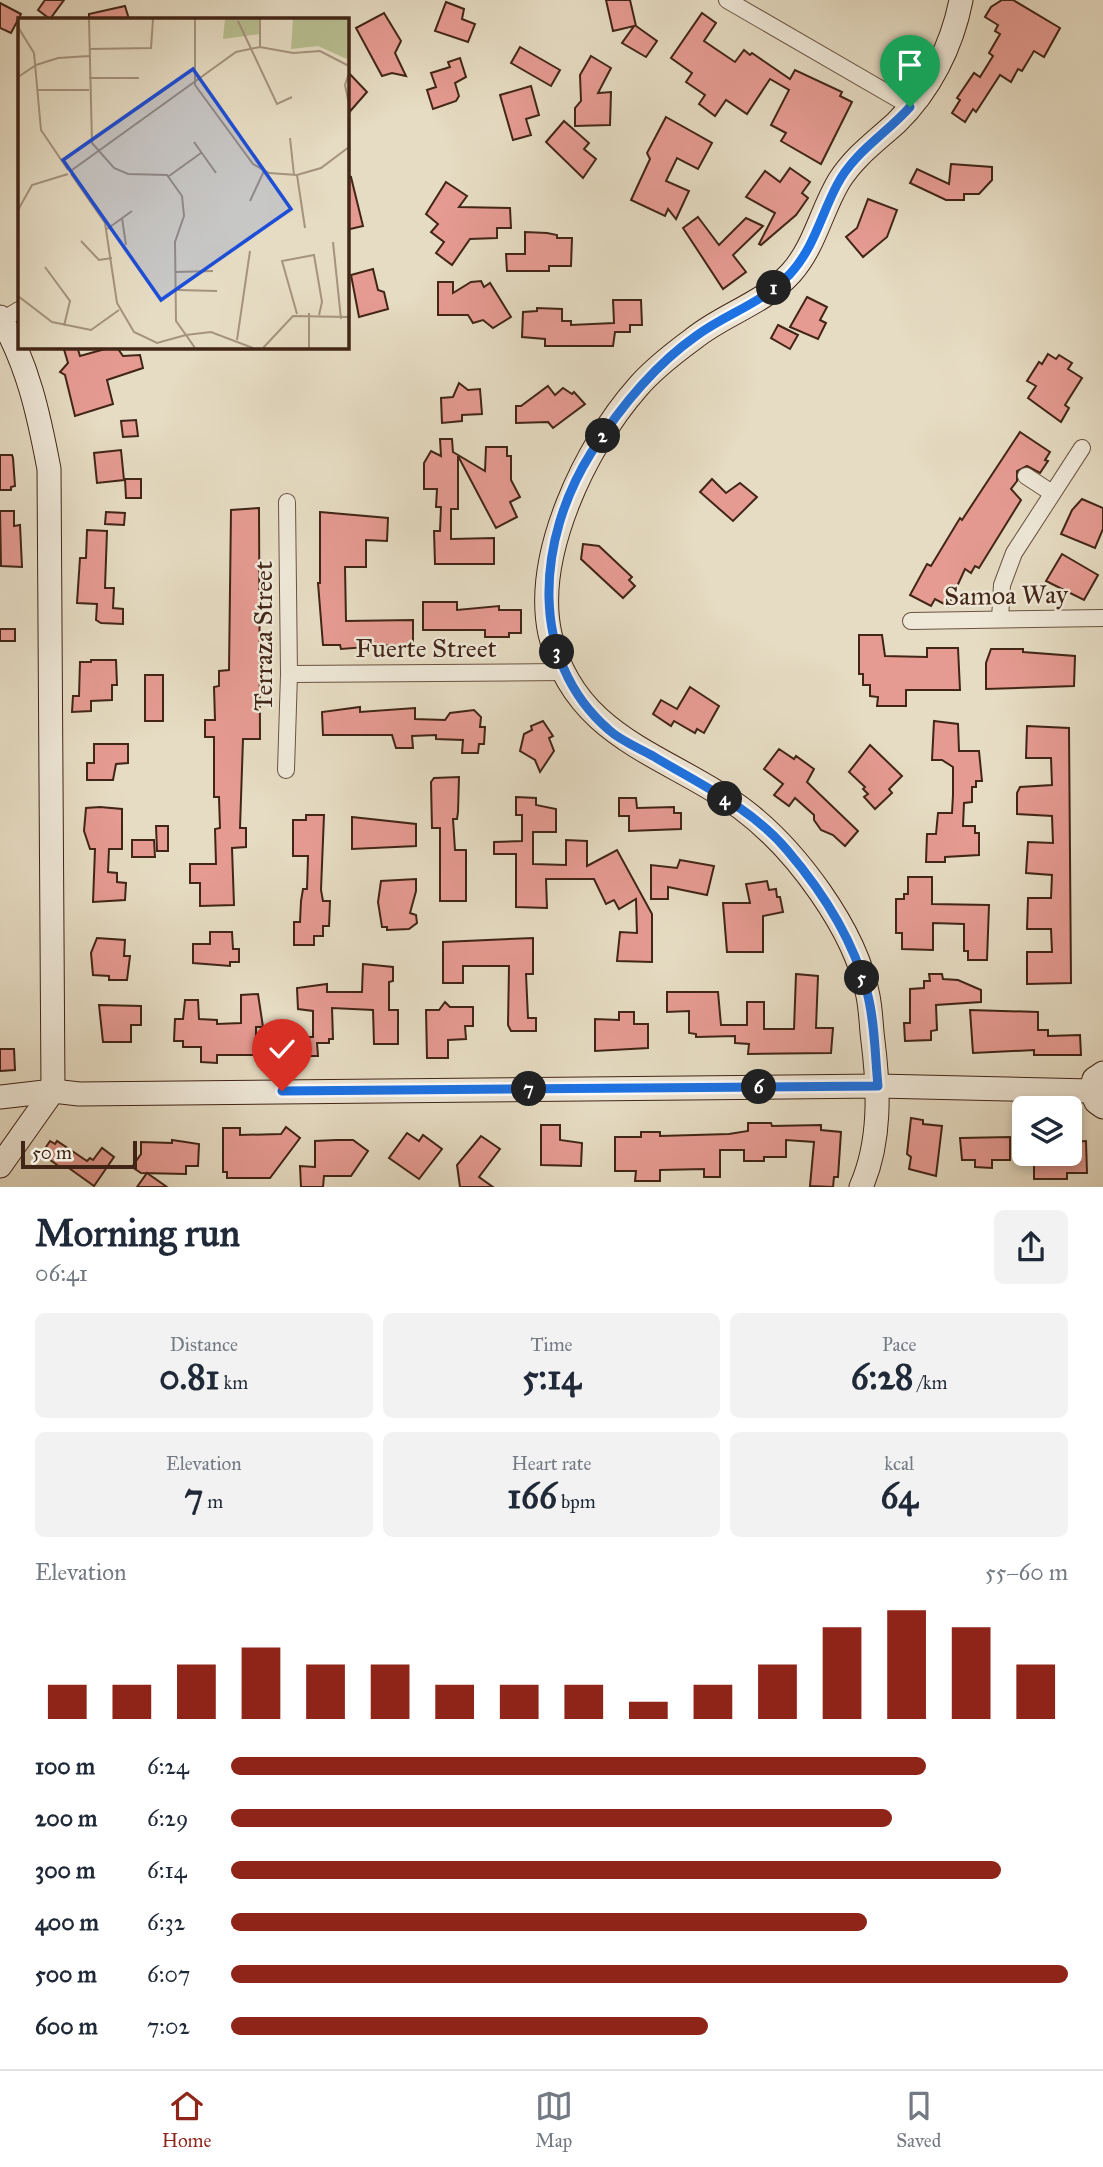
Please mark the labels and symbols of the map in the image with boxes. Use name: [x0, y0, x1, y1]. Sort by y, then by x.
inset map: [18, 18, 348, 348]
pin: [880, 35, 940, 107]
pin: 1: [756, 270, 792, 306]
pin: 2: [586, 418, 620, 453]
street label: Terraza Street: [247, 561, 279, 711]
street label: Samoa Way: [944, 578, 1069, 612]
street label: Fuerte Street: [355, 632, 497, 664]
pin: 3: [540, 634, 574, 670]
pin: 4: [708, 782, 742, 816]
pin: 5: [844, 960, 880, 996]
pin: [252, 1019, 312, 1091]
pin: 6: [742, 1070, 776, 1104]
pin: 7: [512, 1072, 546, 1106]
scale bar: [21, 1138, 136, 1170]

